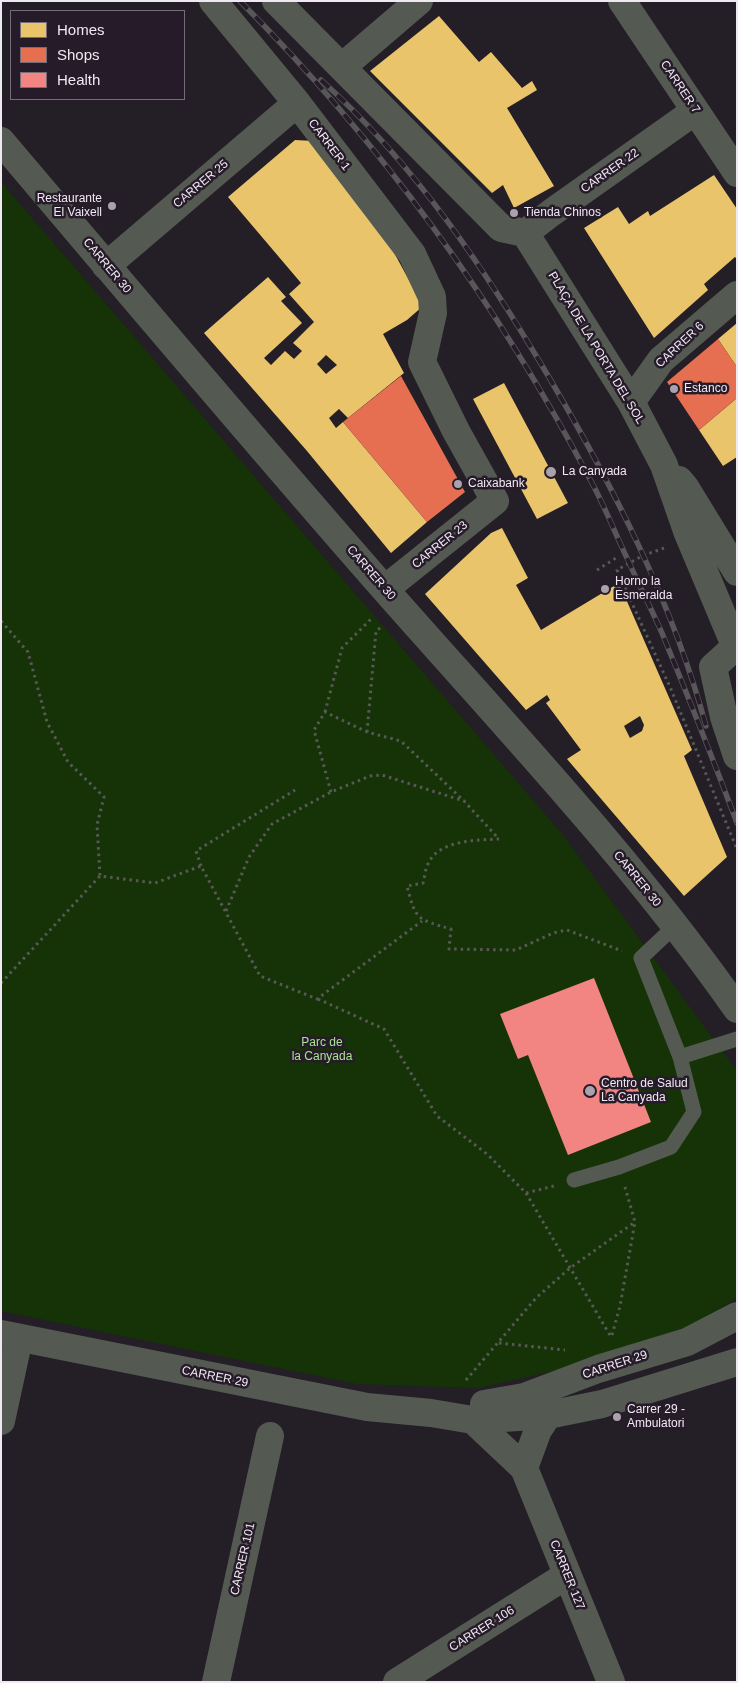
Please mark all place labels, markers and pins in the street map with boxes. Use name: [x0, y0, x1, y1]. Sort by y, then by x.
place label: Restaurante El Vaixell: [37, 192, 102, 220]
marker: Restaurante El Vaixell: [106, 200, 118, 212]
place label: Tienda Chinos: [524, 206, 601, 220]
marker: Tienda Chinos: [508, 207, 520, 219]
place label: Estanco: [684, 382, 727, 396]
marker: Estanco: [668, 383, 680, 395]
marker: La Canyada: [544, 465, 558, 479]
place label: La Canyada: [562, 465, 627, 479]
place label: Caixabank: [468, 477, 525, 491]
marker: Caixabank: [452, 478, 464, 490]
place label: Horno la Esmeralda: [615, 575, 672, 603]
marker: Horno la Esmeralda: [599, 583, 611, 595]
place label: Centro de Salud La Canyada: [601, 1077, 688, 1105]
marker: Centro de Salud La Canyada: [583, 1084, 597, 1098]
place label: Carrer 29 - Ambulatori: [627, 1403, 685, 1431]
marker: Carrer 29 - Ambulatori: [611, 1411, 623, 1423]

